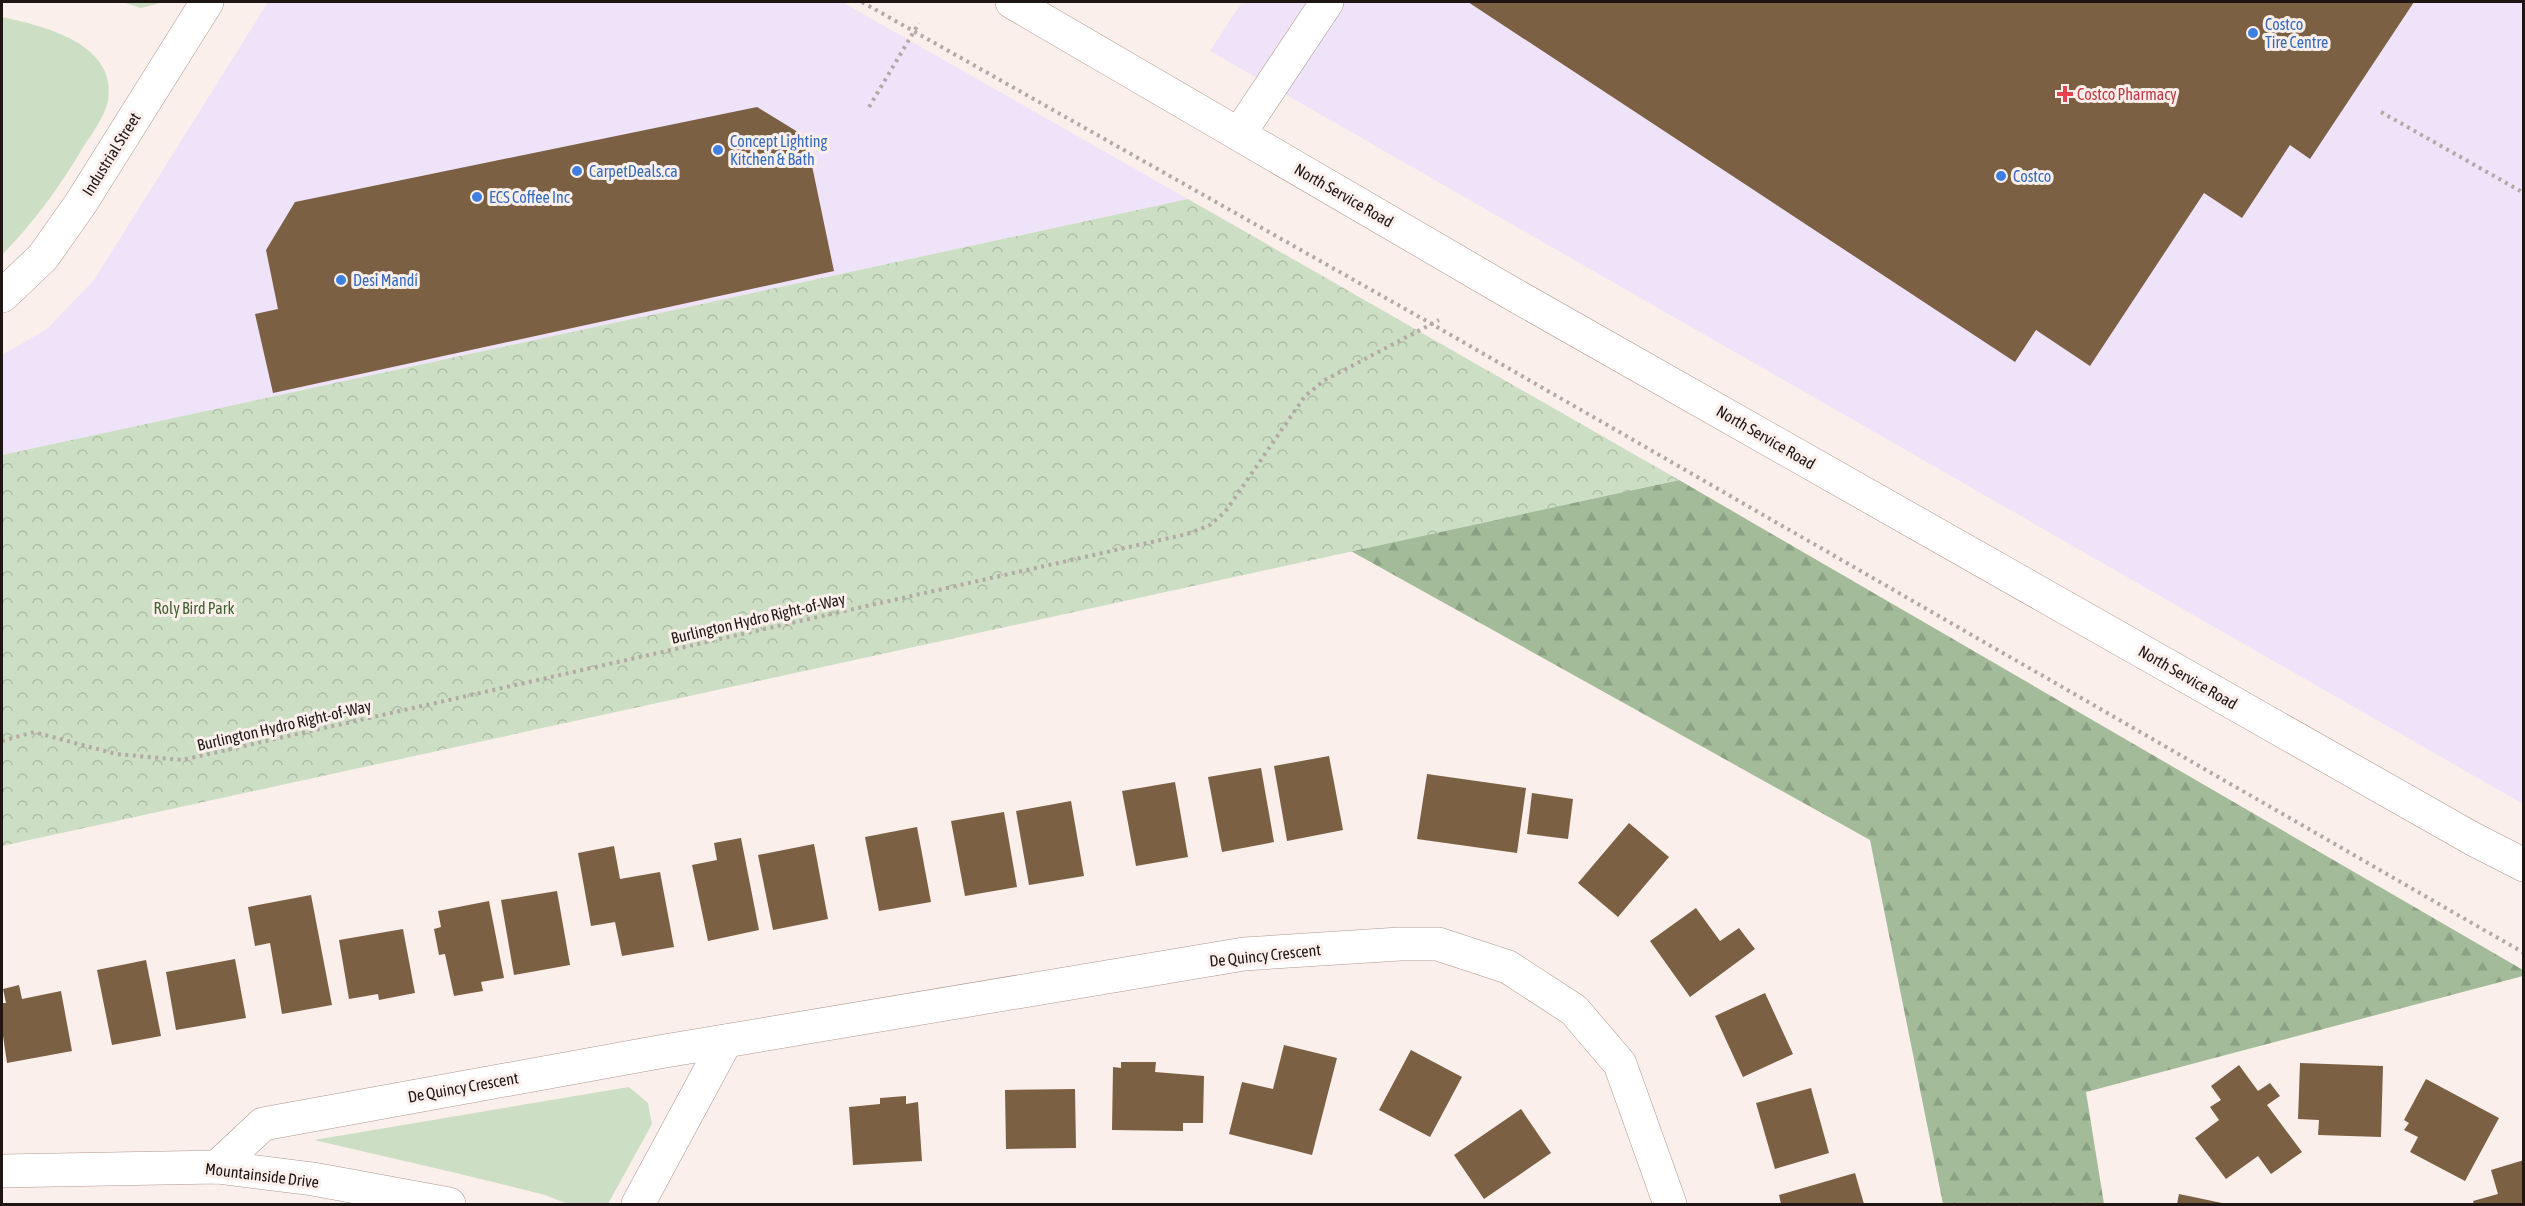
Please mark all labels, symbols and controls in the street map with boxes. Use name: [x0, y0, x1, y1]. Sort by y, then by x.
place label: Costco Tire Centre: [2265, 15, 2328, 51]
marker: Costco Tire Centre: [2246, 26, 2260, 40]
place label: Costco Pharmacy: [2077, 85, 2177, 104]
marker: Costco Pharmacy: [2058, 87, 2072, 101]
street label: Industrial Street: [78, 109, 144, 199]
place label: Concept Lighting Kitchen & Bath: [730, 132, 828, 168]
marker: Concept Lighting Kitchen & Bath: [711, 143, 725, 157]
street label: North Service Road: [1291, 159, 1397, 231]
place label: CarpetDeals.ca: [589, 162, 678, 181]
marker: CarpetDeals.ca: [570, 164, 584, 178]
place label: Costco: [2013, 167, 2051, 185]
marker: Costco: [1994, 169, 2008, 183]
place label: ECS Coffee Inc: [489, 188, 570, 206]
marker: ECS Coffee Inc: [470, 190, 484, 204]
place label: Desi Mandi: [353, 271, 418, 289]
marker: Desi Mandi: [334, 273, 348, 287]
street label: North Service Road: [1713, 401, 1819, 473]
street label: Burlington Hydro Right-of-Way: [669, 589, 847, 648]
park label: Roly Bird Park: [154, 599, 234, 618]
street label: North Service Road: [2135, 641, 2241, 713]
street label: Burlington Hydro Right-of-Way: [195, 696, 373, 755]
street label: De Quincy Crescent: [1208, 940, 1322, 971]
street label: De Quincy Crescent: [406, 1068, 520, 1107]
street label: Mountainside Drive: [204, 1159, 320, 1191]

